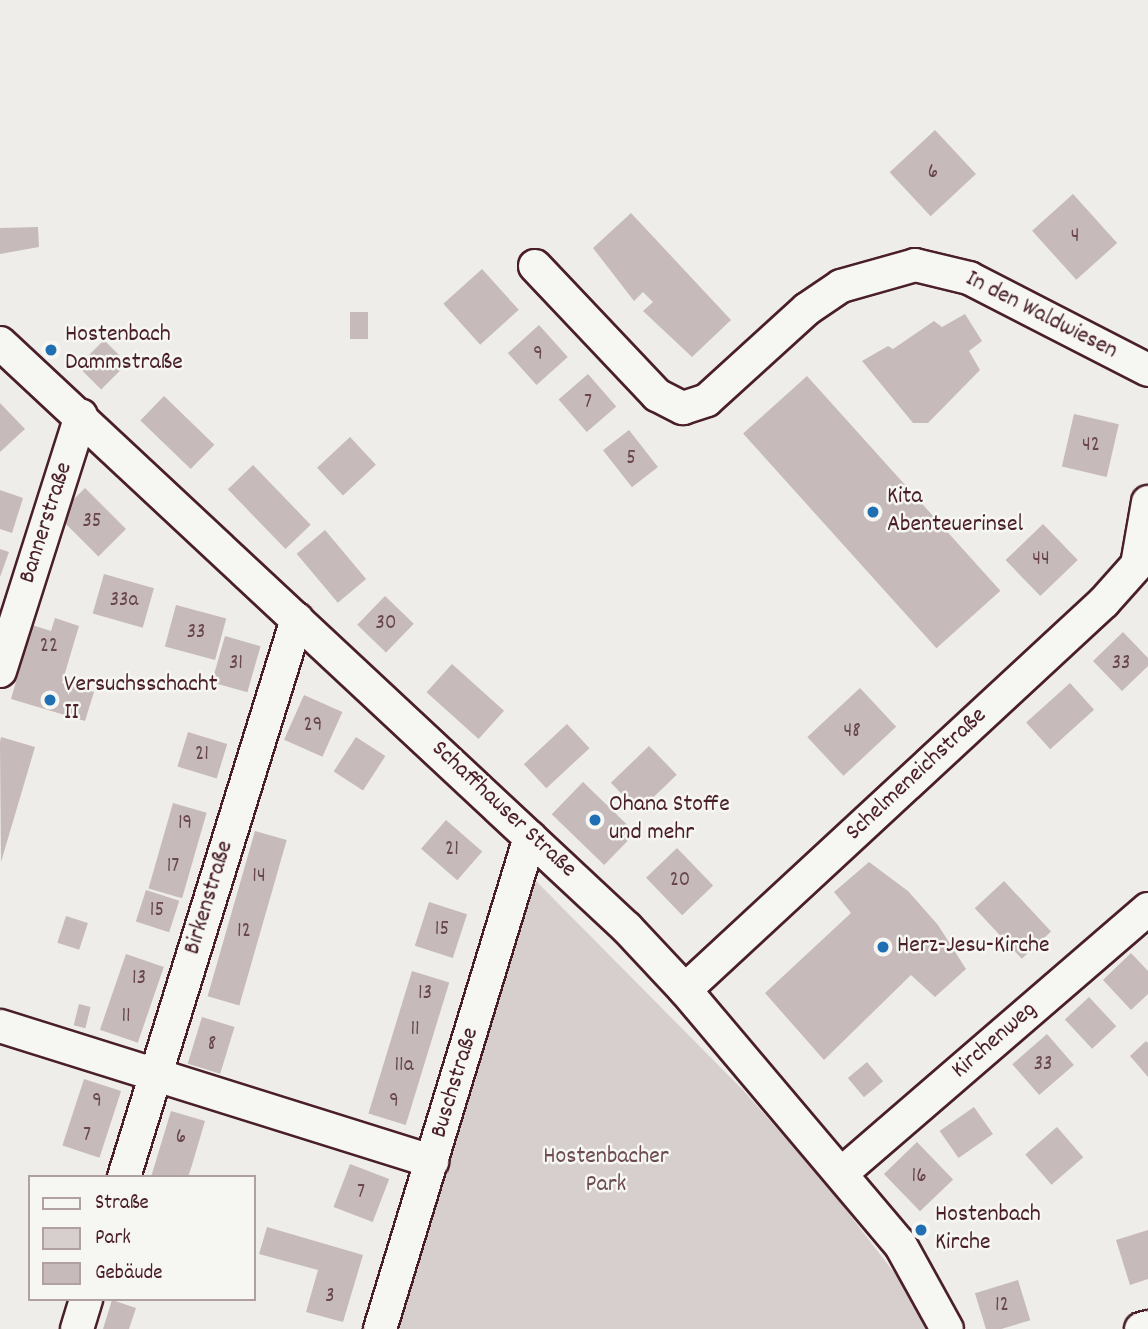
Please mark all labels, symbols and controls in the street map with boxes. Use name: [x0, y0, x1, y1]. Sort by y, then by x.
house number: 6: [928, 160, 938, 186]
house number: 4: [1071, 224, 1079, 250]
street label: In den Waldwiesen: [960, 265, 1122, 367]
place label: Hostenbach Dammstraße: [65, 322, 183, 378]
marker: Hostenbach Dammstraße: [43, 342, 59, 358]
house number: 9: [533, 342, 543, 368]
house number: 7: [584, 390, 592, 416]
house number: 42: [1082, 433, 1100, 459]
house number: 5: [626, 446, 636, 472]
street label: Bannerstraße: [14, 459, 80, 587]
place label: Kita Abenteuerinsel: [887, 484, 1023, 540]
marker: Kita Abenteuerinsel: [865, 504, 881, 520]
house number: 35: [82, 509, 102, 535]
house number: 44: [1032, 547, 1050, 573]
house number: 33a: [110, 588, 138, 614]
house number: 30: [376, 611, 396, 637]
house number: 33: [187, 620, 205, 646]
house number: 22: [40, 634, 58, 660]
house number: 31: [229, 651, 243, 677]
house number: 33: [1112, 651, 1130, 677]
place label: Versuchsschacht II: [64, 672, 218, 728]
marker: Versuchsschacht II: [42, 692, 58, 708]
street label: Schelmeneichstraße: [841, 702, 993, 848]
house number: 29: [304, 713, 322, 739]
house number: 48: [843, 719, 861, 745]
street label: Schaffhauser Straße: [424, 735, 582, 885]
house number: 21: [195, 742, 209, 768]
place label: Ohana Stoffe und mehr: [609, 792, 730, 848]
house number: 19: [178, 811, 192, 837]
marker: Ohana Stoffe und mehr: [587, 812, 603, 828]
house number: 21: [445, 837, 459, 863]
street label: Birkenstraße: [179, 838, 241, 958]
house number: 17: [167, 854, 179, 880]
house number: 14: [252, 864, 266, 890]
house number: 20: [670, 868, 690, 894]
house number: 15: [150, 898, 164, 924]
house number: 15: [435, 917, 449, 943]
house number: 12: [237, 919, 251, 945]
place label: Herz-Jesu-Kirche: [897, 933, 1050, 961]
marker: Herz-Jesu-Kirche: [875, 939, 891, 955]
house number: 13: [132, 966, 146, 992]
house number: 13: [418, 981, 432, 1007]
street label: Kirchenweg: [947, 996, 1043, 1086]
house number: 11: [121, 1004, 131, 1030]
house number: 11: [410, 1017, 420, 1043]
street label: Buschstraße: [426, 1024, 486, 1142]
house number: 8: [208, 1032, 216, 1058]
house number: 33: [1034, 1052, 1052, 1078]
house number: 11a: [394, 1053, 414, 1079]
house number: 9: [92, 1089, 102, 1115]
house number: 9: [389, 1089, 399, 1115]
house number: 7: [83, 1123, 91, 1149]
house number: 6: [176, 1125, 186, 1151]
park label: Hostenbacher Park: [543, 1144, 669, 1200]
house number: 16: [912, 1164, 926, 1190]
legend: [28, 1175, 256, 1301]
house number: 7: [357, 1180, 365, 1206]
text: Straße: [95, 1189, 149, 1219]
place label: Hostenbach Kirche: [935, 1202, 1041, 1258]
marker: Hostenbach Kirche: [913, 1222, 929, 1238]
text: Park: [95, 1224, 131, 1254]
text: Gebäude: [95, 1259, 163, 1289]
house number: 3: [325, 1284, 335, 1310]
house number: 12: [995, 1293, 1009, 1319]

